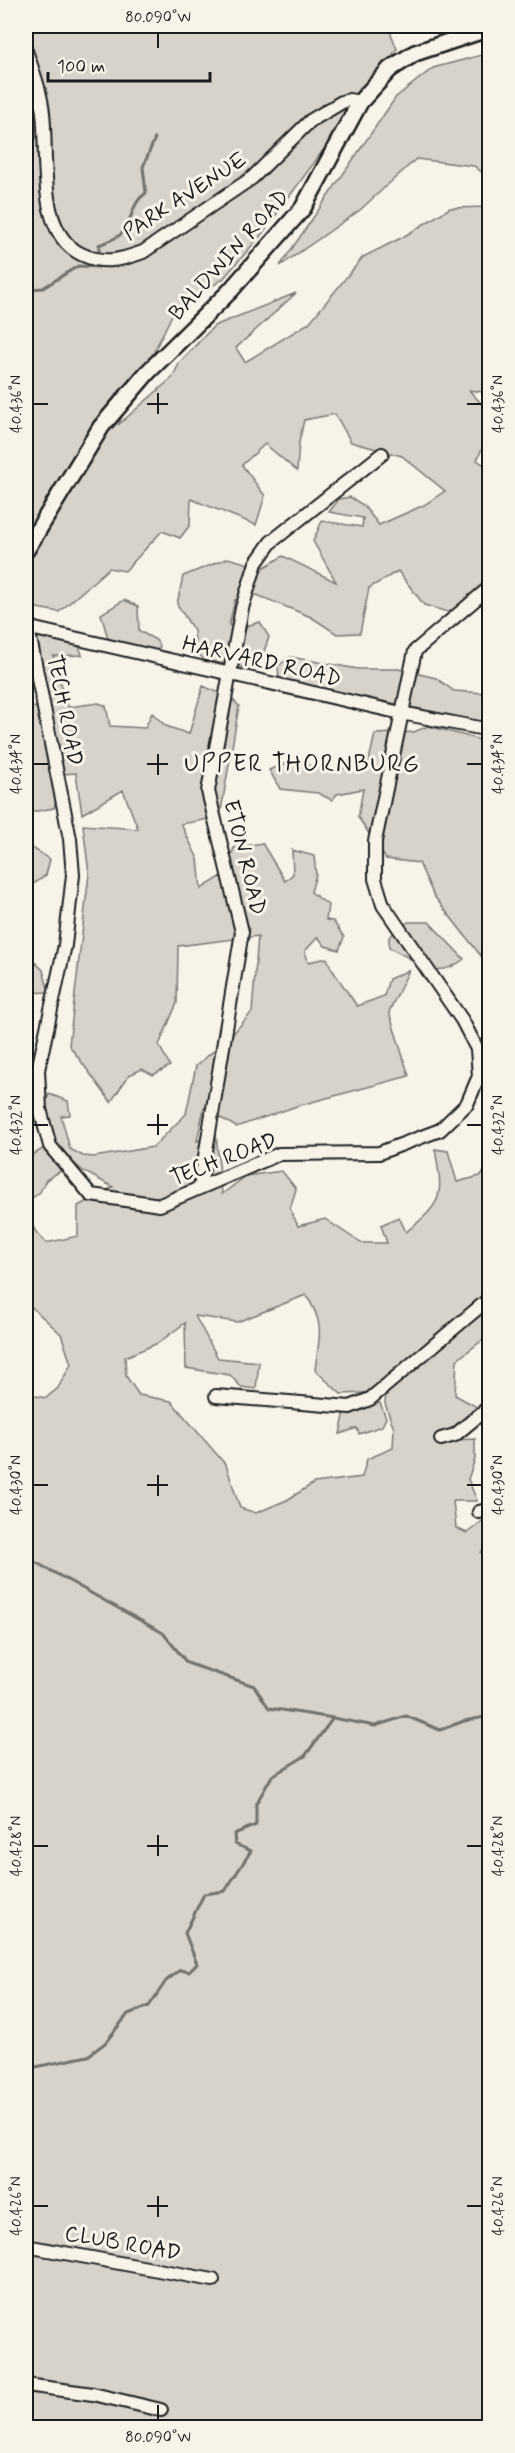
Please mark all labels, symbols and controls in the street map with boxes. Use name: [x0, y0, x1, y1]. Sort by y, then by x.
text: 80.090°W: [125, 8, 191, 28]
scale bar: [48, 45, 210, 83]
text: 100 m: [57, 55, 105, 79]
street label: PARK AVENUE: [118, 146, 252, 247]
street label: BALDWIN ROAD: [163, 184, 296, 327]
text: 40.436°N: [7, 375, 27, 433]
text: 40.436°N: [489, 375, 509, 433]
street label: HARVARD ROAD: [179, 630, 344, 694]
street label: TECH ROAD: [40, 653, 89, 768]
text: 40.434°N: [7, 734, 27, 794]
text: 40.434°N: [489, 734, 509, 794]
district label: UPPER THORNBURG: [184, 749, 420, 780]
street label: ETON ROAD: [216, 797, 272, 918]
text: 40.432°N: [7, 1095, 27, 1155]
text: 40.432°N: [489, 1095, 509, 1155]
street label: TECH ROAD: [166, 1127, 281, 1193]
text: 40.430°N: [7, 1455, 27, 1515]
text: 40.430°N: [489, 1455, 509, 1515]
text: 40.428°N: [7, 1816, 27, 1876]
text: 40.428°N: [489, 1816, 509, 1876]
text: 40.426°N: [7, 2176, 27, 2236]
text: 40.426°N: [489, 2176, 509, 2236]
street label: CLUB ROAD: [62, 2220, 183, 2268]
text: 80.090°W: [125, 2428, 191, 2448]

